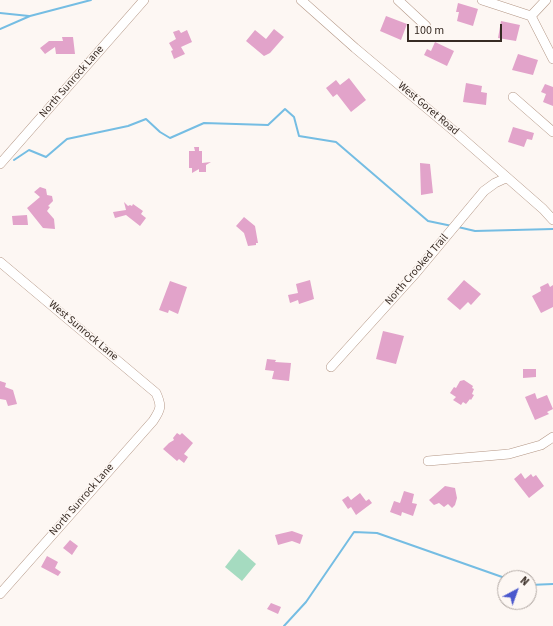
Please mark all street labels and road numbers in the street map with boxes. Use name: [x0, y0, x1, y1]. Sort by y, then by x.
street label: North Sunrock Lane: [37, 43, 107, 121]
street label: West Goret Road: [395, 80, 461, 138]
street label: North Crooked Trail: [383, 232, 451, 308]
street label: West Sunrock Lane: [45, 298, 121, 364]
street label: North Sunrock Lane: [47, 461, 117, 539]

